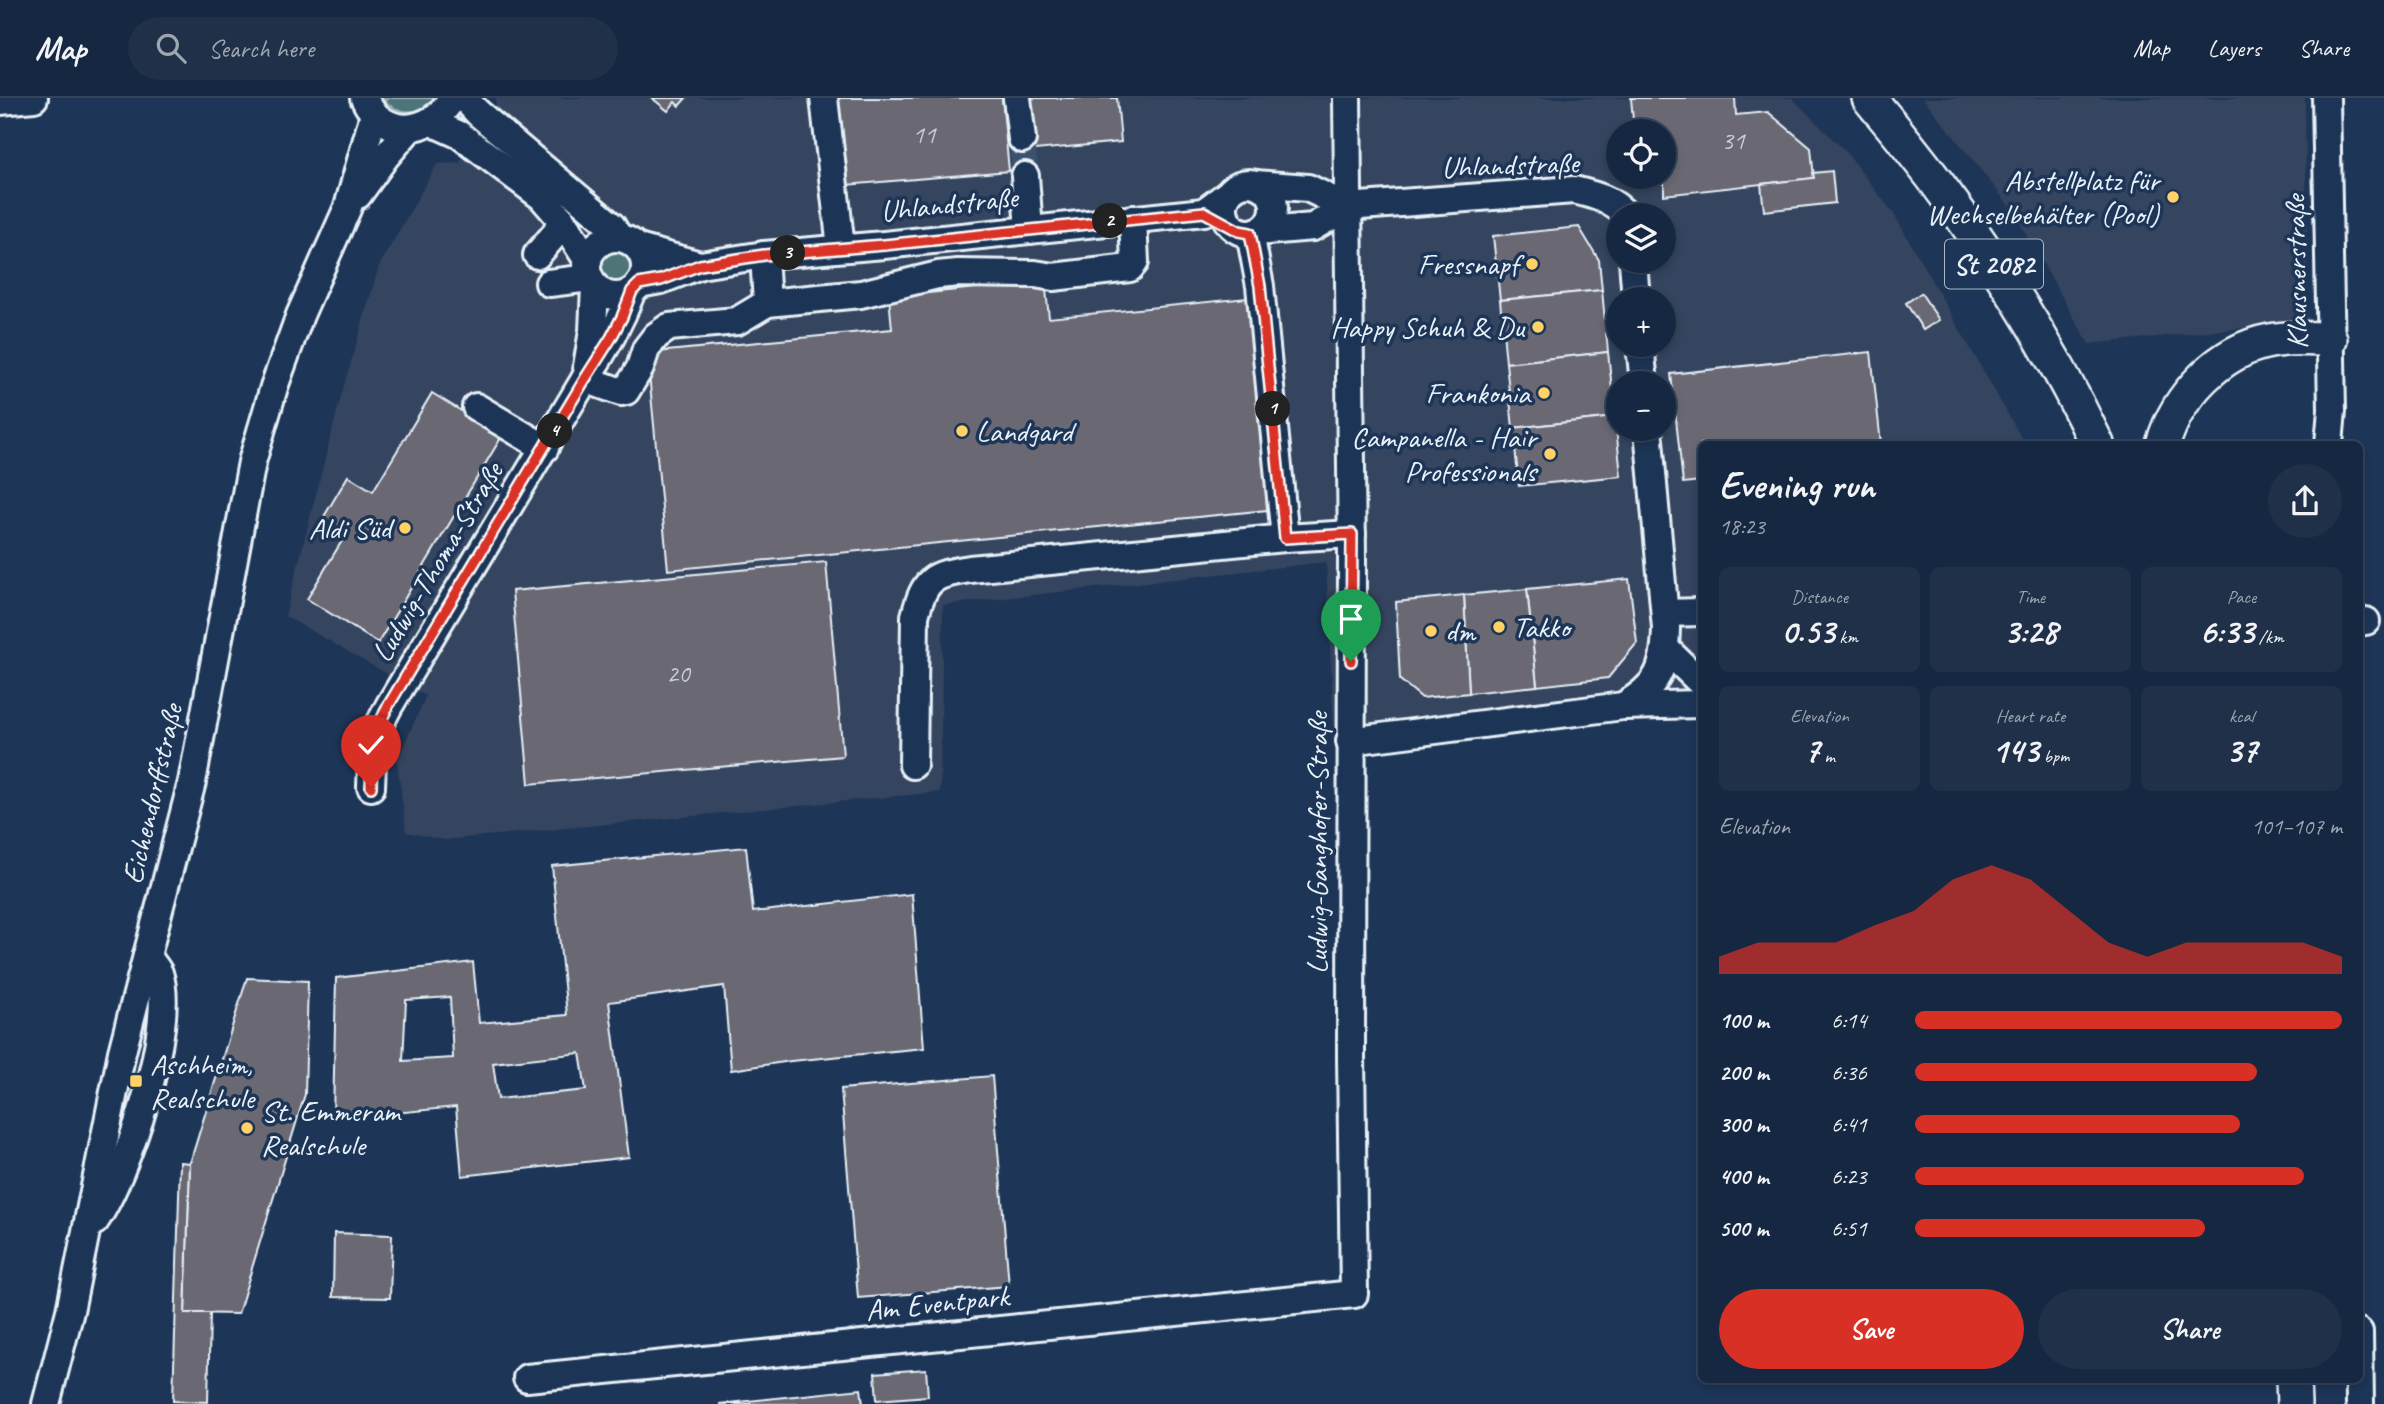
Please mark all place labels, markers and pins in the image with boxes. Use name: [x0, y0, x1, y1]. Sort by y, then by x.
place label: Abstellplatz für Wechselbehälter (Pool): [1927, 161, 2162, 233]
marker: Abstellplatz für Wechselbehälter (Pool): [2165, 189, 2181, 205]
pin: 2: [1092, 204, 1128, 238]
pin: 3: [770, 236, 806, 270]
place label: Fressnapf: [1418, 245, 1525, 283]
marker: Fressnapf: [1524, 256, 1540, 272]
place label: Happy Schuh & Du: [1330, 308, 1526, 346]
marker: Happy Schuh & Du: [1530, 319, 1546, 335]
place label: Frankonia: [1426, 374, 1532, 412]
marker: Frankonia: [1536, 385, 1552, 401]
pin: 1: [1256, 392, 1290, 426]
place label: Landgard: [976, 412, 1077, 450]
pin: 4: [538, 414, 572, 448]
place label: Campanella - Hair Professionals: [1351, 418, 1539, 490]
marker: Landgard: [954, 423, 970, 439]
marker: Campanella - Hair Professionals: [1542, 446, 1558, 462]
place label: Aldi Süd: [309, 509, 395, 547]
marker: Aldi Süd: [397, 520, 413, 536]
pin: [1321, 589, 1381, 661]
place label: Takko: [1513, 608, 1573, 646]
place label: dm: [1445, 612, 1477, 650]
marker: Takko: [1491, 619, 1507, 635]
marker: dm: [1423, 623, 1439, 639]
pin: [341, 715, 401, 787]
place label: Aschheim, Realschule: [150, 1045, 256, 1117]
marker: Aschheim, Realschule: [128, 1073, 144, 1089]
place label: St. Emmeram Realschule: [261, 1092, 402, 1164]
marker: St. Emmeram Realschule: [239, 1120, 255, 1136]

